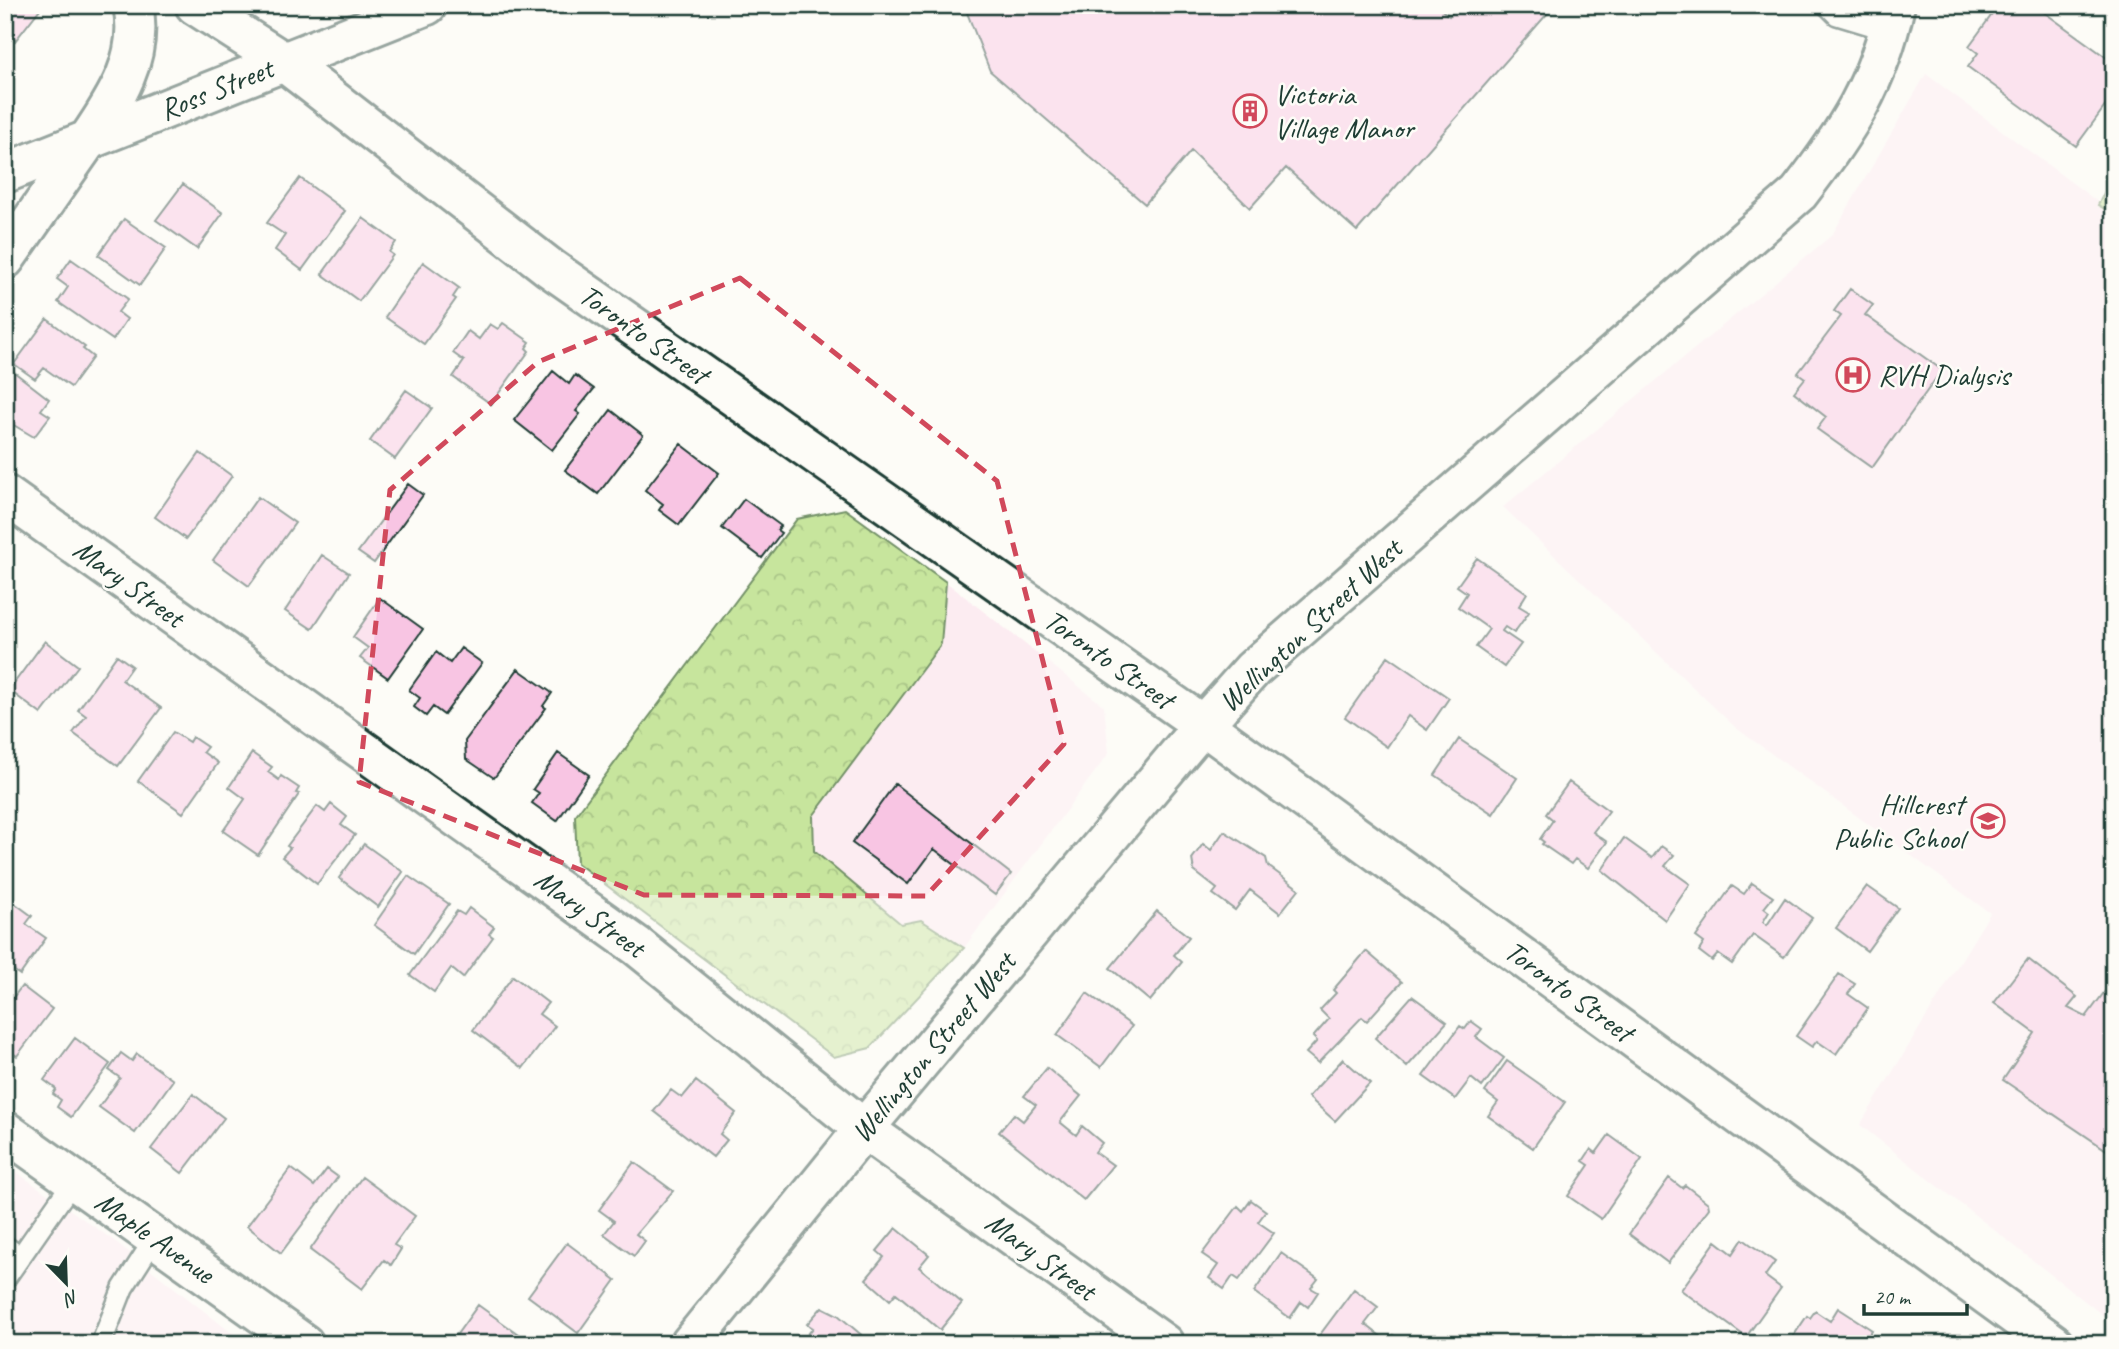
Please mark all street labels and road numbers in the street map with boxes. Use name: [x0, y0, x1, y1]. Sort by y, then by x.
street label: Ross Street: [154, 48, 281, 129]
street label: Toronto Street: [572, 276, 720, 395]
street label: Wellington Street West: [1210, 528, 1412, 720]
street label: Mary Street: [66, 530, 194, 638]
street label: Toronto Street: [1037, 601, 1185, 720]
street label: Mary Street: [527, 860, 655, 968]
street label: Toronto Street: [1497, 932, 1644, 1053]
street label: Wellington Street West: [842, 942, 1026, 1150]
street label: Maple Avenue: [88, 1182, 224, 1293]
street label: Mary Street: [978, 1203, 1106, 1311]

